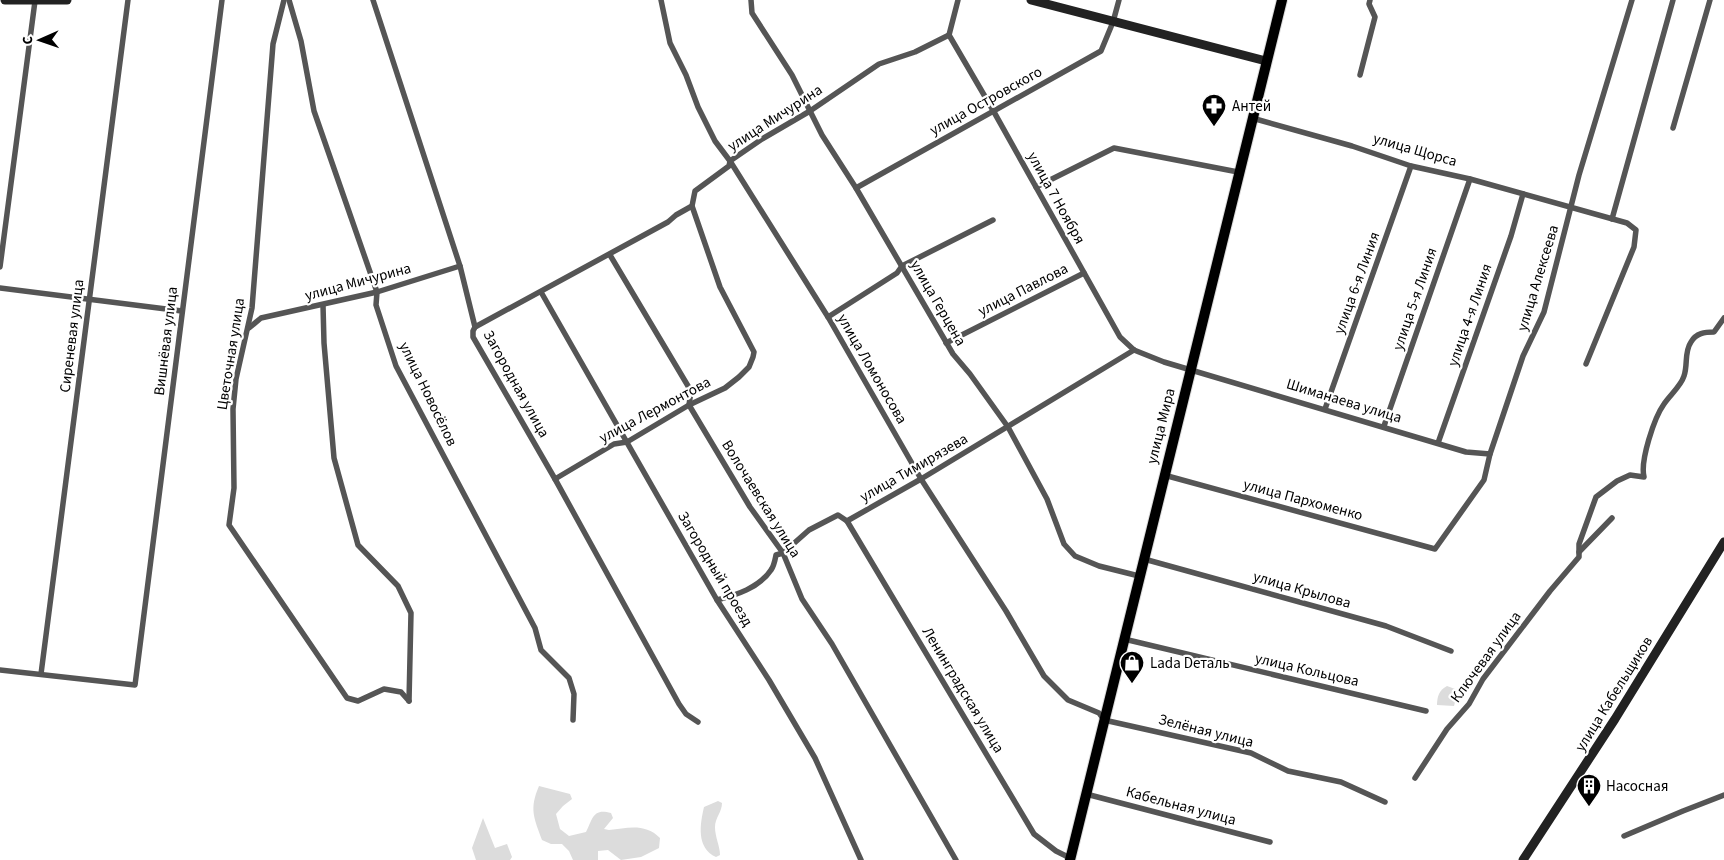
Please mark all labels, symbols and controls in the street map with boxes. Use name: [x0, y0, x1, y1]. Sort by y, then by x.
north arrow: [15, 15, 65, 65]
text: С: [18, 36, 38, 45]
street label: улица Островского: [926, 61, 1046, 141]
street label: улица Мичурина: [723, 79, 827, 157]
pharmacy icon: Антей: [1201, 93, 1227, 127]
place label: Антей: [1232, 96, 1271, 117]
street label: улица Щорса: [1371, 128, 1459, 172]
street label: улица 7 Ноября: [1022, 148, 1090, 248]
street label: улица Алексеева: [1512, 222, 1564, 334]
street label: улица 6-я Линия: [1329, 229, 1385, 337]
street label: улица 5-я Линия: [1388, 245, 1442, 353]
street label: улица Герцена: [905, 256, 971, 350]
street label: улица Мичурина: [303, 258, 413, 306]
street label: улица Павлова: [974, 258, 1072, 322]
street label: улица 4-я Линия: [1443, 261, 1497, 369]
street label: Сиреневая улица: [55, 278, 89, 394]
street label: Вишнёвая улица: [149, 285, 183, 397]
street label: Цветочная улица: [212, 296, 250, 412]
street label: улица Ломоносова: [832, 310, 912, 428]
street label: Загородная улица: [478, 326, 554, 442]
street label: улица Новосёлов: [394, 338, 463, 450]
street label: улица Лермонтова: [596, 372, 714, 448]
street label: Шиманаева улица: [1284, 373, 1404, 429]
street label: улица Мира: [1141, 386, 1181, 466]
street label: улица Тимирязева: [856, 429, 972, 507]
street label: Волочаевская улица: [716, 436, 806, 562]
street label: улица Пархоменко: [1241, 474, 1365, 526]
street label: Загородный проезд: [672, 507, 758, 631]
street label: улица Крылова: [1251, 566, 1353, 614]
street label: Ключевая улица: [1446, 607, 1526, 707]
street label: Ленинградская улица: [917, 623, 1009, 757]
street label: улица Кабельщиков: [1570, 632, 1658, 756]
street label: улица Кольцова: [1253, 648, 1361, 692]
shop icon: Lada Dеталь: [1119, 650, 1145, 684]
place label: Lada Dеталь: [1150, 653, 1230, 674]
street label: Зелёная улица: [1156, 709, 1256, 753]
building icon: Насосная: [1576, 773, 1602, 807]
place label: Насосная: [1606, 776, 1669, 797]
street label: Кабельная улица: [1124, 781, 1238, 831]

